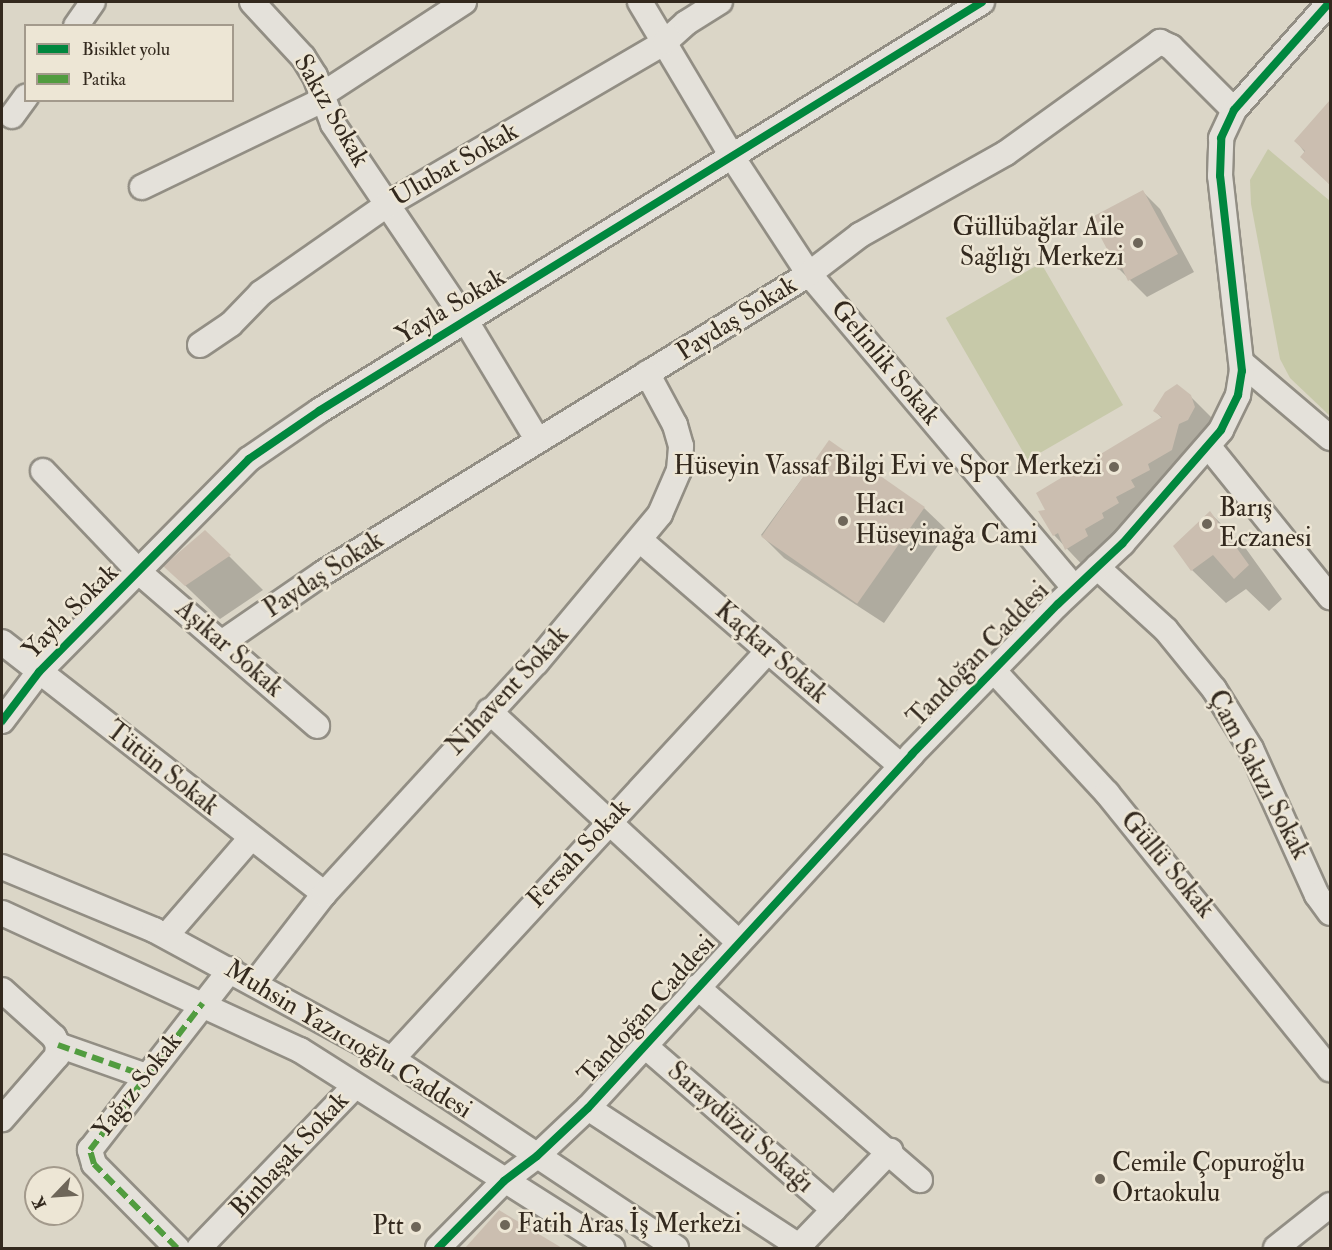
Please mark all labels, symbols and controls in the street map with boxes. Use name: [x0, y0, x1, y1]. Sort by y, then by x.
legend: [24, 24, 234, 102]
text: Bisiklet yolu: [82, 38, 170, 61]
street label: Sakız Sokak: [286, 49, 376, 173]
text: Patika: [82, 68, 126, 91]
street label: Ulubat Sokak: [386, 116, 524, 214]
place label: Güllübağlar Aile Sağlığı Merkezi: [952, 212, 1124, 274]
marker: Güllübağlar Aile Sağlığı Merkezi: [1129, 234, 1147, 252]
street label: Yayla Sokak: [391, 262, 511, 352]
street label: Paydaş Sokak: [671, 270, 803, 368]
street label: Gelinlik Sokak: [824, 294, 946, 432]
place label: Hüseyin Vassaf Bilgi Evi ve Spor Merkezi: [674, 451, 1102, 483]
marker: Hüseyin Vassaf Bilgi Evi ve Spor Merkezi: [1107, 460, 1121, 474]
place label: Hacı Hüseyinağa Cami: [855, 490, 1037, 552]
place label: Barış Eczanesi: [1219, 493, 1312, 554]
marker: Hacı Hüseyinağa Cami: [836, 514, 850, 528]
marker: Barış Eczanesi: [1200, 517, 1214, 531]
street label: Paydaş Sokak: [258, 525, 390, 625]
street label: Yayla Sokak: [17, 558, 125, 666]
street label: Tandoğan Caddesi: [902, 576, 1056, 734]
street label: Aşikar Sokak: [169, 594, 289, 704]
street label: Kaçkar Sokak: [708, 595, 834, 711]
street label: Nihavent Sokak: [440, 620, 576, 762]
street label: Çam Sakızı Sokak: [1200, 685, 1316, 865]
street label: Tütün Sokak: [99, 715, 225, 823]
street label: Fersah Sokak: [521, 793, 637, 915]
street label: Güllü Sokak: [1113, 805, 1221, 925]
street label: Tandoğan Caddesi: [572, 929, 722, 1091]
street label: Muhsin Yazıcıoğlu Caddesi: [219, 954, 477, 1126]
street label: Yağız Sokak: [87, 1027, 189, 1145]
street label: Saraydüzü Sokağı: [660, 1056, 820, 1200]
street label: Binbaşak Sokak: [224, 1086, 356, 1224]
place label: Cemile Çopuroğlu Ortaokulu: [1112, 1148, 1305, 1210]
north arrow: [24, 1166, 84, 1226]
marker: Cemile Çopuroğlu Ortaokulu: [1093, 1172, 1107, 1186]
text: K: [28, 1193, 51, 1212]
place label: Fatih Aras İş Merkezi: [517, 1209, 742, 1241]
place label: Ptt: [372, 1211, 404, 1243]
marker: Fatih Aras İş Merkezi: [498, 1218, 512, 1232]
marker: Ptt: [409, 1220, 423, 1234]

